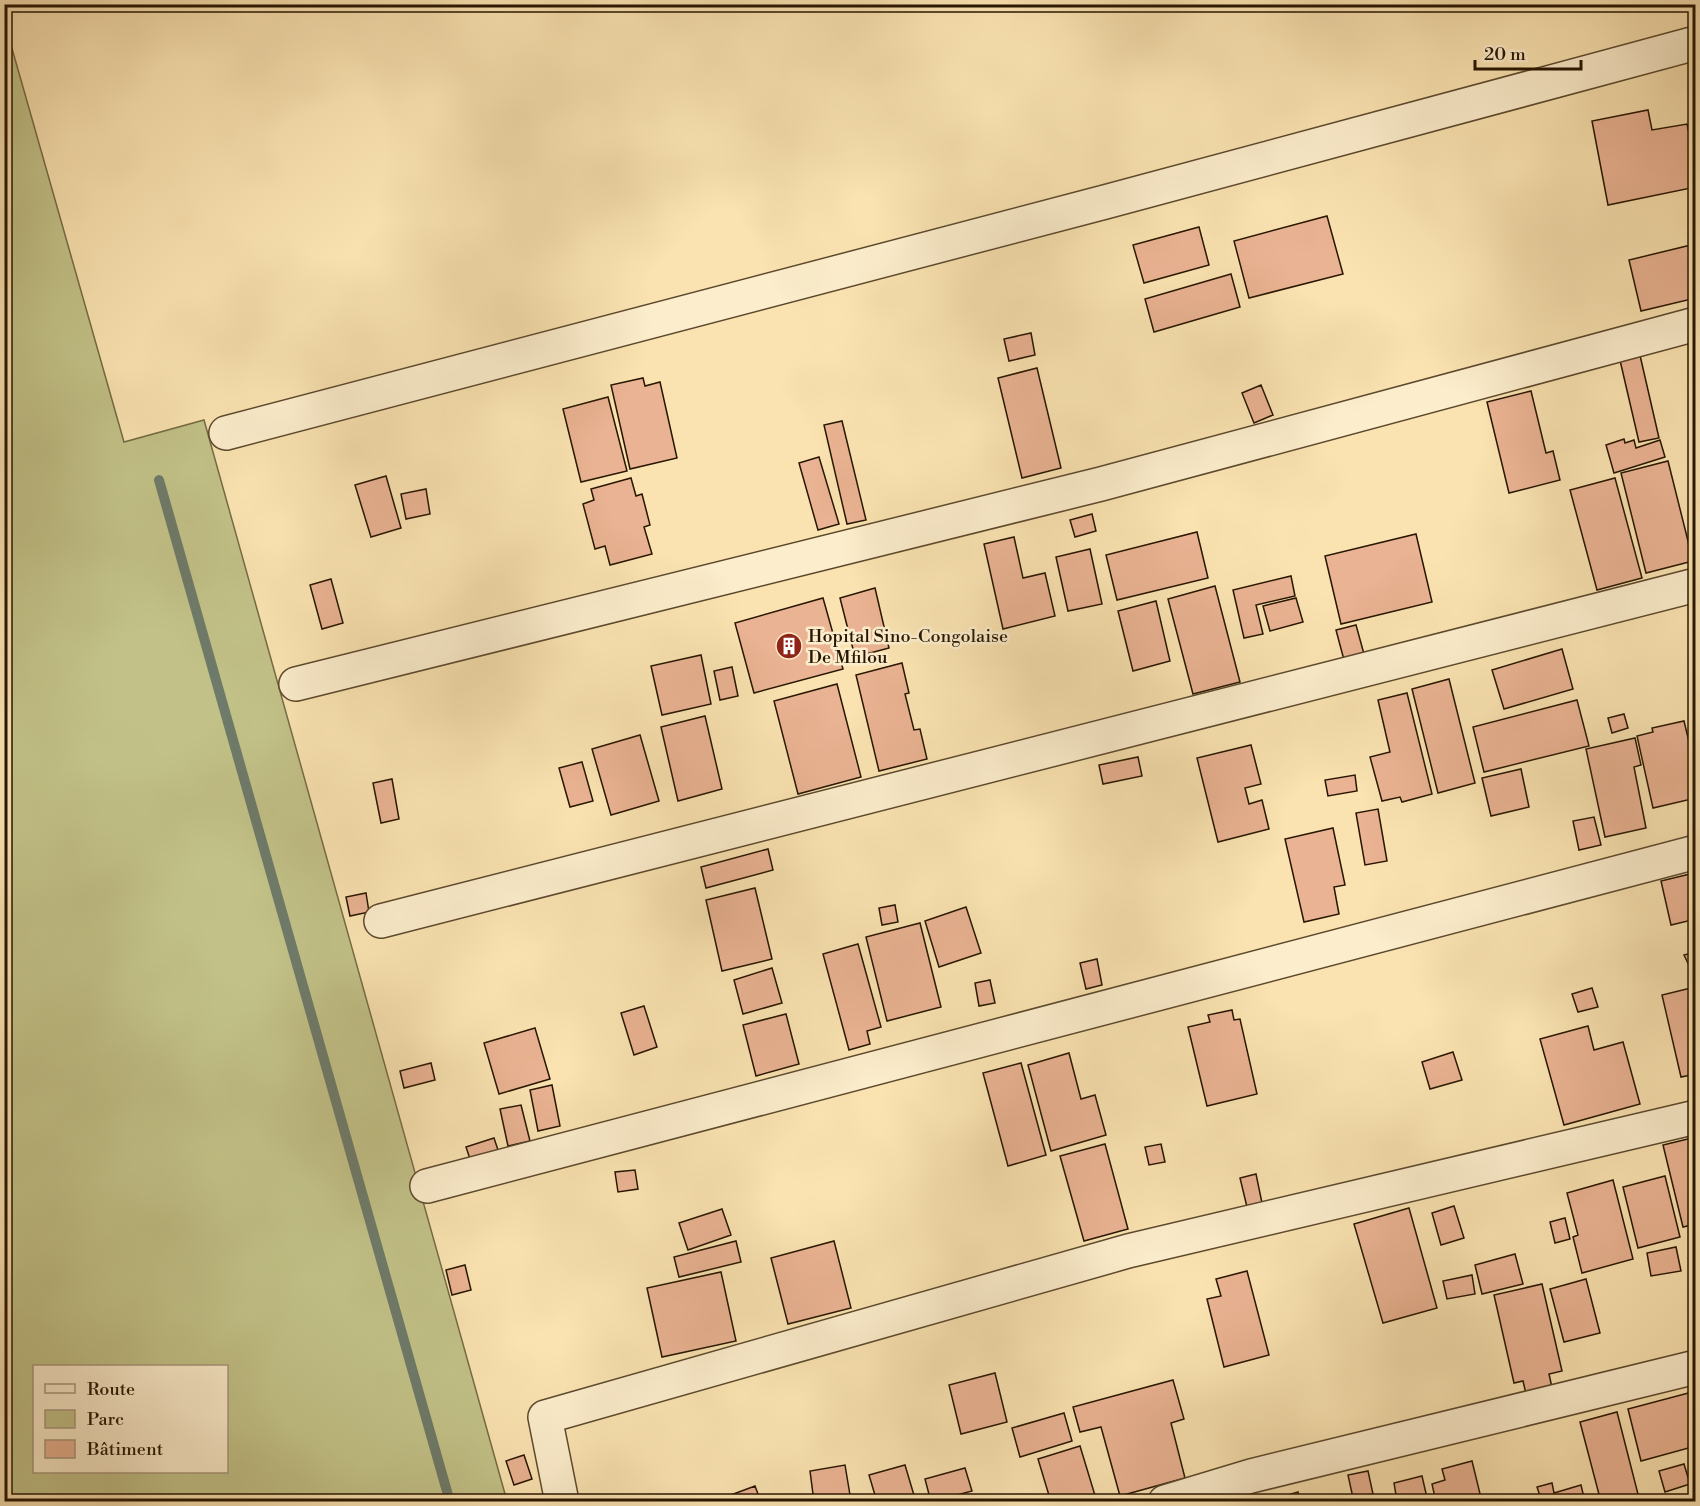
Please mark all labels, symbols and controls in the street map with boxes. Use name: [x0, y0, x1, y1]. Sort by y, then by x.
scale bar: [1475, 33, 1582, 71]
text: 20 m: [1484, 43, 1526, 66]
place label: Hopital Sino-Congolaise De Mfilou: [808, 625, 1008, 669]
building icon: Hopital Sino-Congolaise De Mfilou: [774, 631, 804, 661]
legend: [33, 1365, 228, 1473]
text: Route: [87, 1378, 135, 1401]
text: Parc: [87, 1408, 124, 1431]
text: Bâtiment: [86, 1438, 164, 1461]

